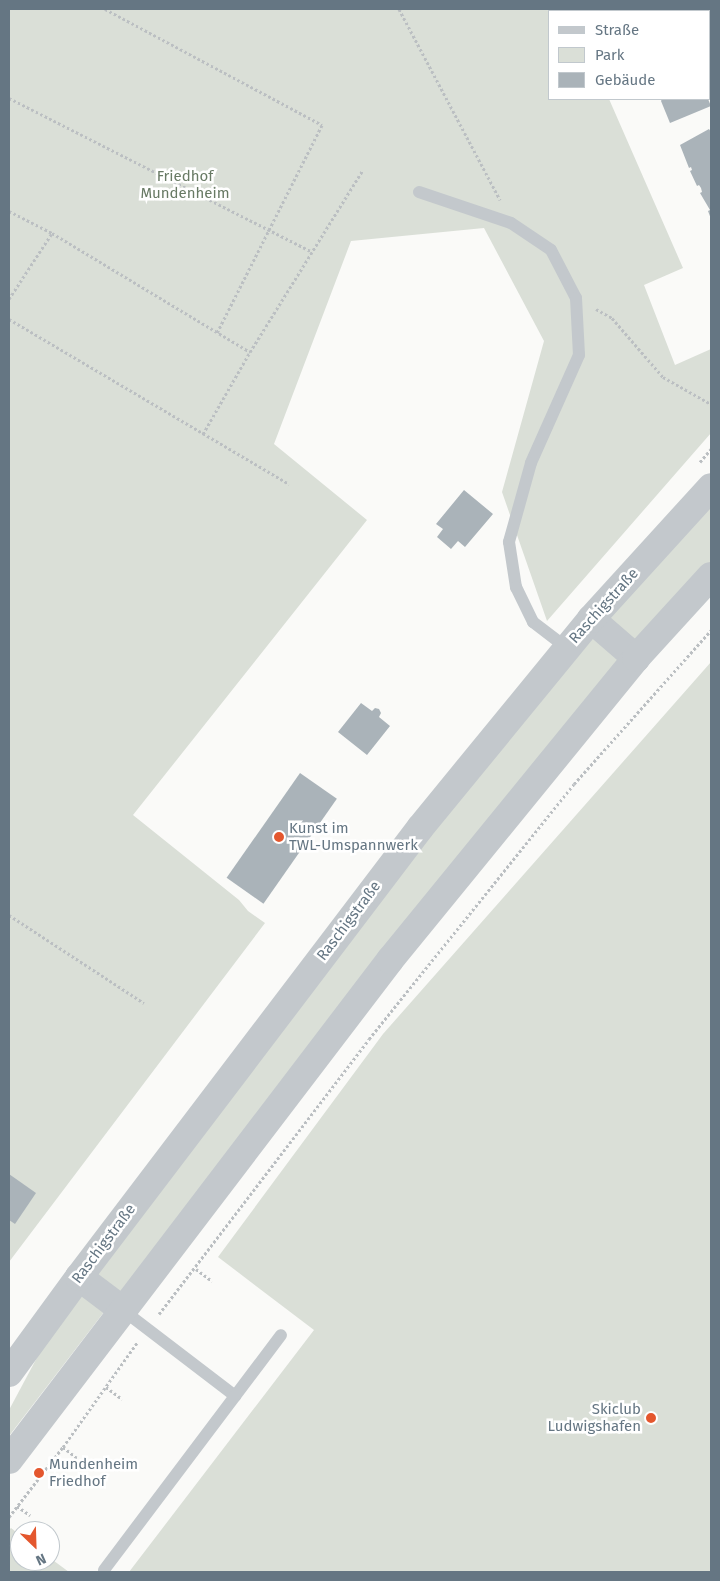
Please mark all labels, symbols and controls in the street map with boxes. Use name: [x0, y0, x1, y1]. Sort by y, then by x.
legend: [548, 10, 710, 100]
text: Straße: [595, 21, 639, 39]
text: Park: [595, 46, 625, 64]
text: Gebäude: [595, 71, 655, 89]
park label: Friedhof Mundenheim: [140, 167, 230, 202]
street label: Raschigstraße: [566, 565, 642, 647]
place label: Kunst im TWL-Umspannwerk: [289, 819, 418, 854]
marker: Kunst im TWL-Umspannwerk: [273, 831, 285, 843]
street label: Raschigstraße: [313, 878, 385, 964]
street label: Raschigstraße: [68, 1201, 140, 1287]
place label: Skiclub Ludwigshafen: [548, 1400, 641, 1435]
marker: Skiclub Ludwigshafen: [645, 1412, 657, 1424]
place label: Mundenheim Friedhof: [49, 1455, 138, 1490]
marker: Mundenheim Friedhof: [33, 1467, 45, 1479]
north arrow: [10, 1521, 60, 1571]
text: N: [33, 1550, 49, 1569]

